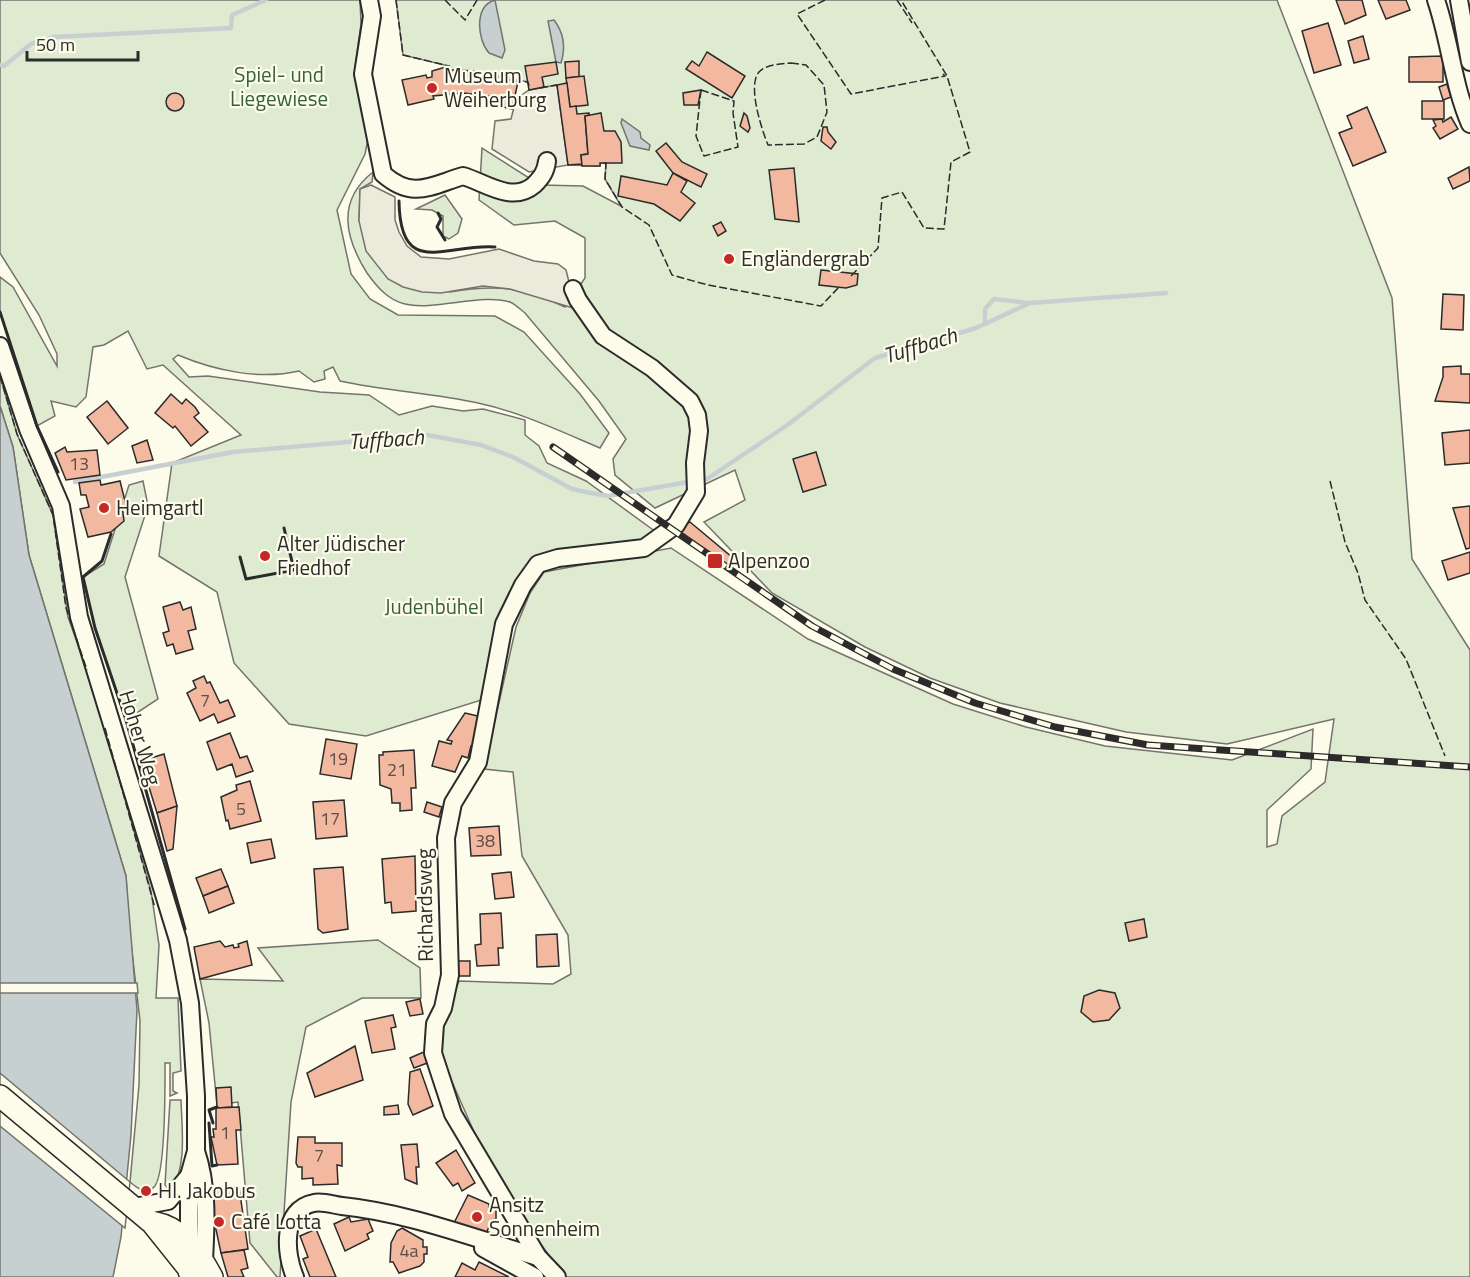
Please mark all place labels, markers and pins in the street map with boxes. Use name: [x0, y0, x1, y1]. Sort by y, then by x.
place label: Museum Weiherburg: [444, 59, 547, 115]
marker: Museum Weiherburg: [425, 81, 439, 95]
place label: Engländergrab: [741, 242, 870, 274]
marker: Engländergrab: [722, 252, 736, 266]
place label: Heimgartl: [116, 491, 204, 523]
marker: Heimgartl: [97, 501, 111, 515]
place label: Alter Jüdischer Friedhof: [277, 527, 405, 583]
place label: Alpenzoo: [728, 544, 810, 576]
marker: Alter Jüdischer Friedhof: [258, 549, 272, 563]
marker: Alpenzoo: [706, 552, 724, 570]
place label: Hl. Jakobus: [158, 1174, 256, 1206]
marker: Hl. Jakobus: [139, 1184, 153, 1198]
place label: Ansitz Sonnenheim: [489, 1188, 600, 1244]
place label: Café Lotta: [231, 1205, 322, 1237]
marker: Ansitz Sonnenheim: [470, 1210, 484, 1224]
marker: Café Lotta: [212, 1215, 226, 1229]

